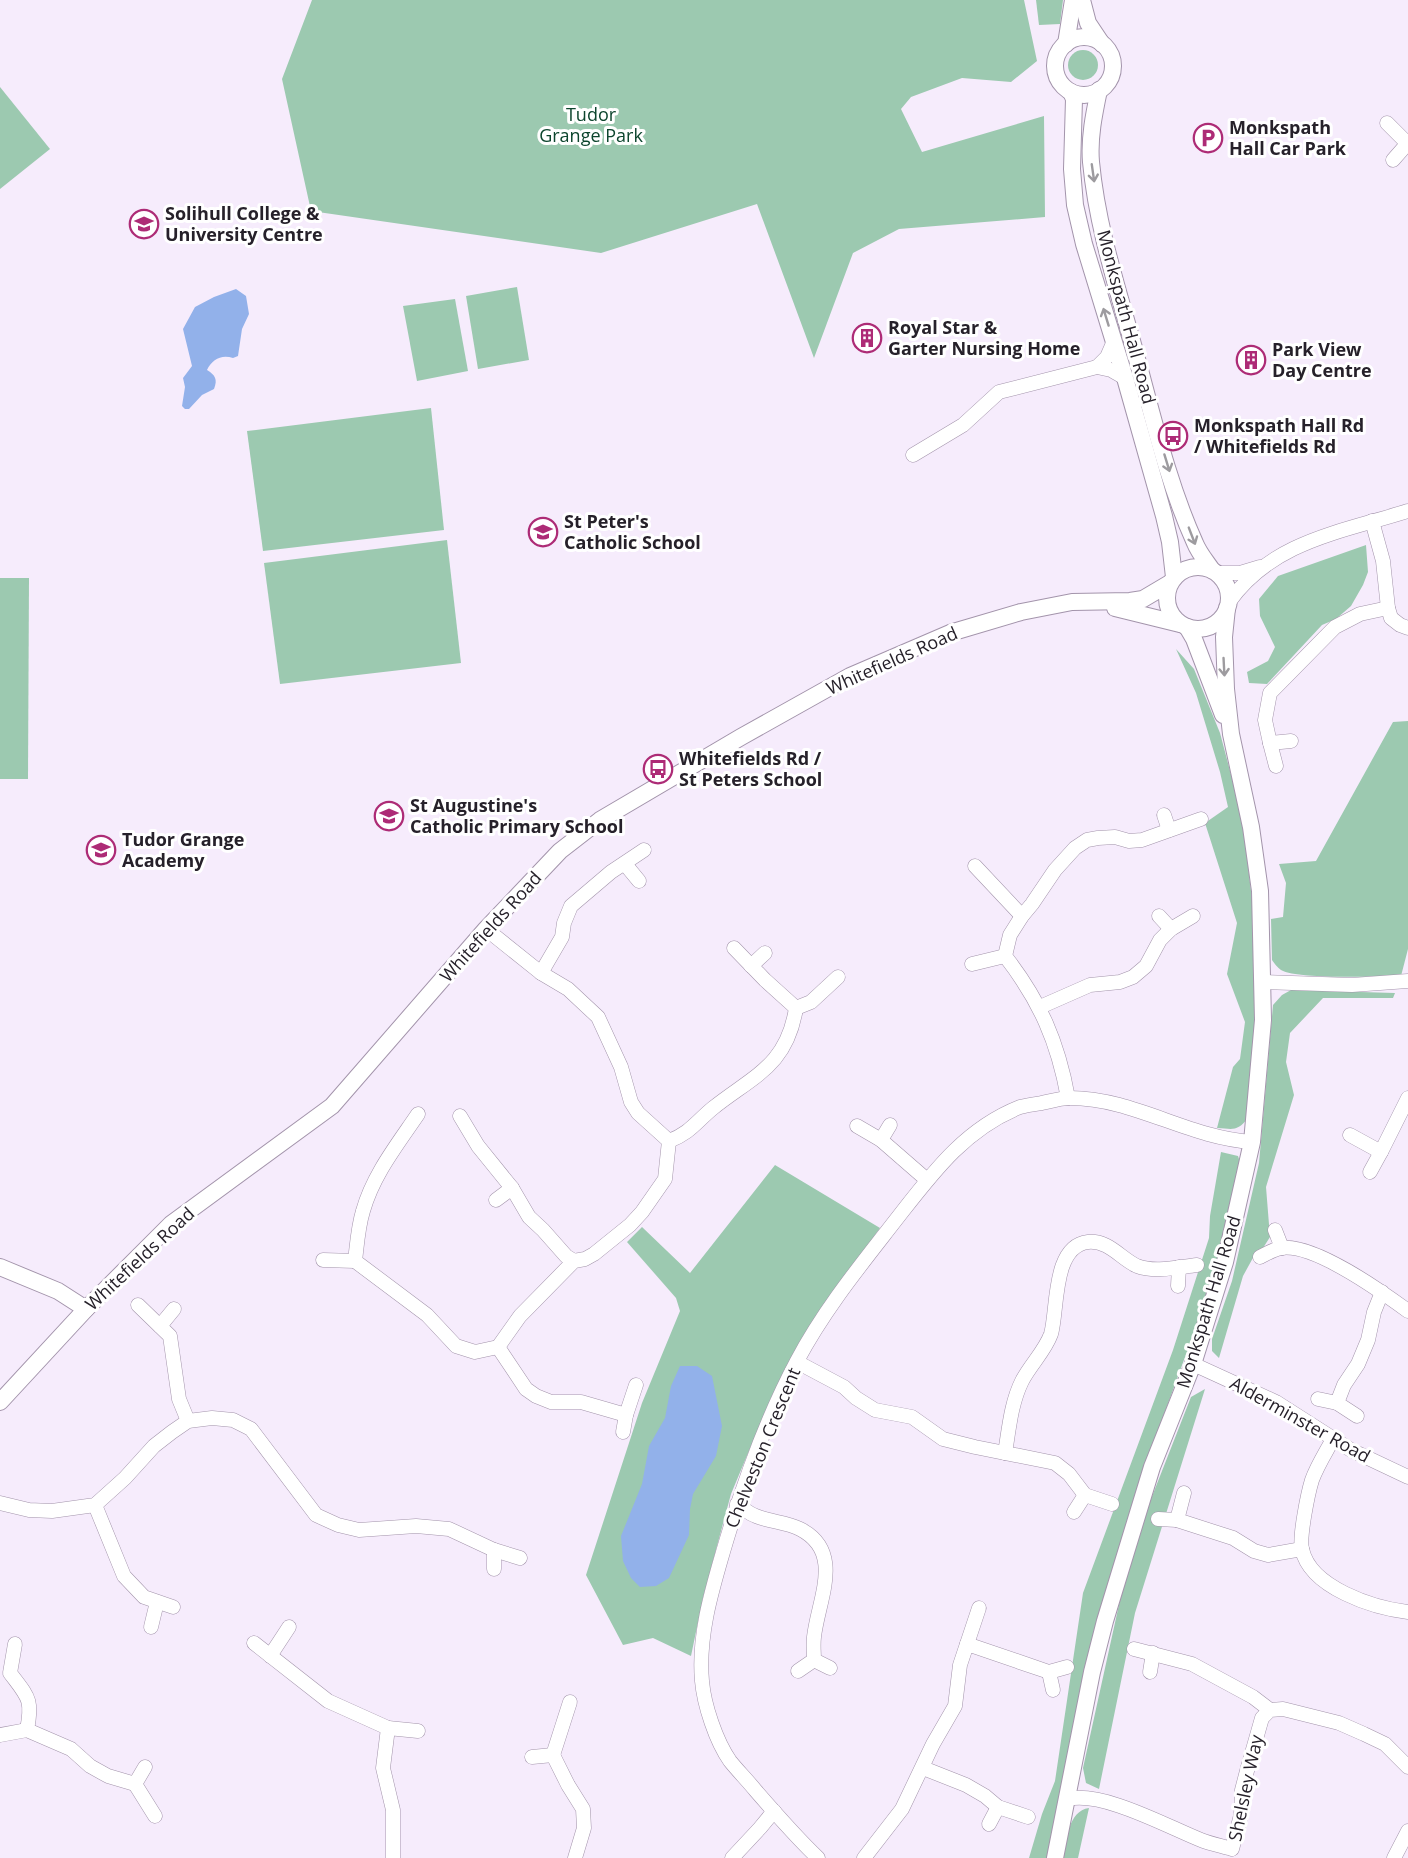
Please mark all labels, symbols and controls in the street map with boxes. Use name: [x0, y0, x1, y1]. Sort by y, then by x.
park label: Tudor Grange Park: [539, 102, 643, 147]
place label: Monkspath Hall Car Park: [1229, 115, 1347, 160]
parking icon: Monkspath Hall Car Park: [1192, 122, 1224, 154]
one-way arrow: [1087, 162, 1098, 182]
place label: Solihull College & University Centre: [165, 201, 323, 246]
school or university icon: Solihull College & University Centre: [128, 208, 160, 240]
street label: Monkspath Hall Road: [1092, 227, 1162, 406]
one-way arrow: [1100, 308, 1111, 327]
place label: Royal Star & Garter Nursing Home: [888, 315, 1080, 360]
building icon: Royal Star & Garter Nursing Home: [851, 322, 883, 354]
place label: Park View Day Centre: [1272, 337, 1372, 382]
building icon: Park View Day Centre: [1235, 344, 1267, 376]
place label: Monkspath Hall Rd / Whitefields Rd: [1194, 413, 1364, 458]
bus stop icon: Monkspath Hall Rd / Whitefields Rd: [1157, 420, 1189, 452]
one-way arrow: [1162, 453, 1173, 472]
place label: St Peter's Catholic School: [564, 509, 701, 554]
school or university icon: St Peter's Catholic School: [527, 516, 559, 548]
one-way arrow: [1188, 526, 1199, 545]
street label: Whitefields Road: [822, 620, 961, 700]
one-way arrow: [1219, 656, 1230, 676]
place label: Whitefields Rd / St Peters School: [679, 746, 822, 791]
bus stop icon: Whitefields Rd / St Peters School: [642, 753, 674, 785]
place label: St Augustine's Catholic Primary School: [410, 793, 623, 838]
school or university icon: St Augustine's Catholic Primary School: [373, 800, 405, 832]
place label: Tudor Grange Academy: [122, 827, 244, 872]
school or university icon: Tudor Grange Academy: [85, 834, 117, 866]
street label: Whitefields Road: [434, 866, 546, 987]
street label: Whitefields Road: [79, 1201, 199, 1315]
street label: Monkspath Hall Road: [1170, 1212, 1246, 1391]
street label: Chelveston Crescent: [719, 1364, 805, 1532]
street label: Alderminster Road: [1226, 1371, 1375, 1468]
street label: Shelsley Way: [1222, 1731, 1268, 1843]

